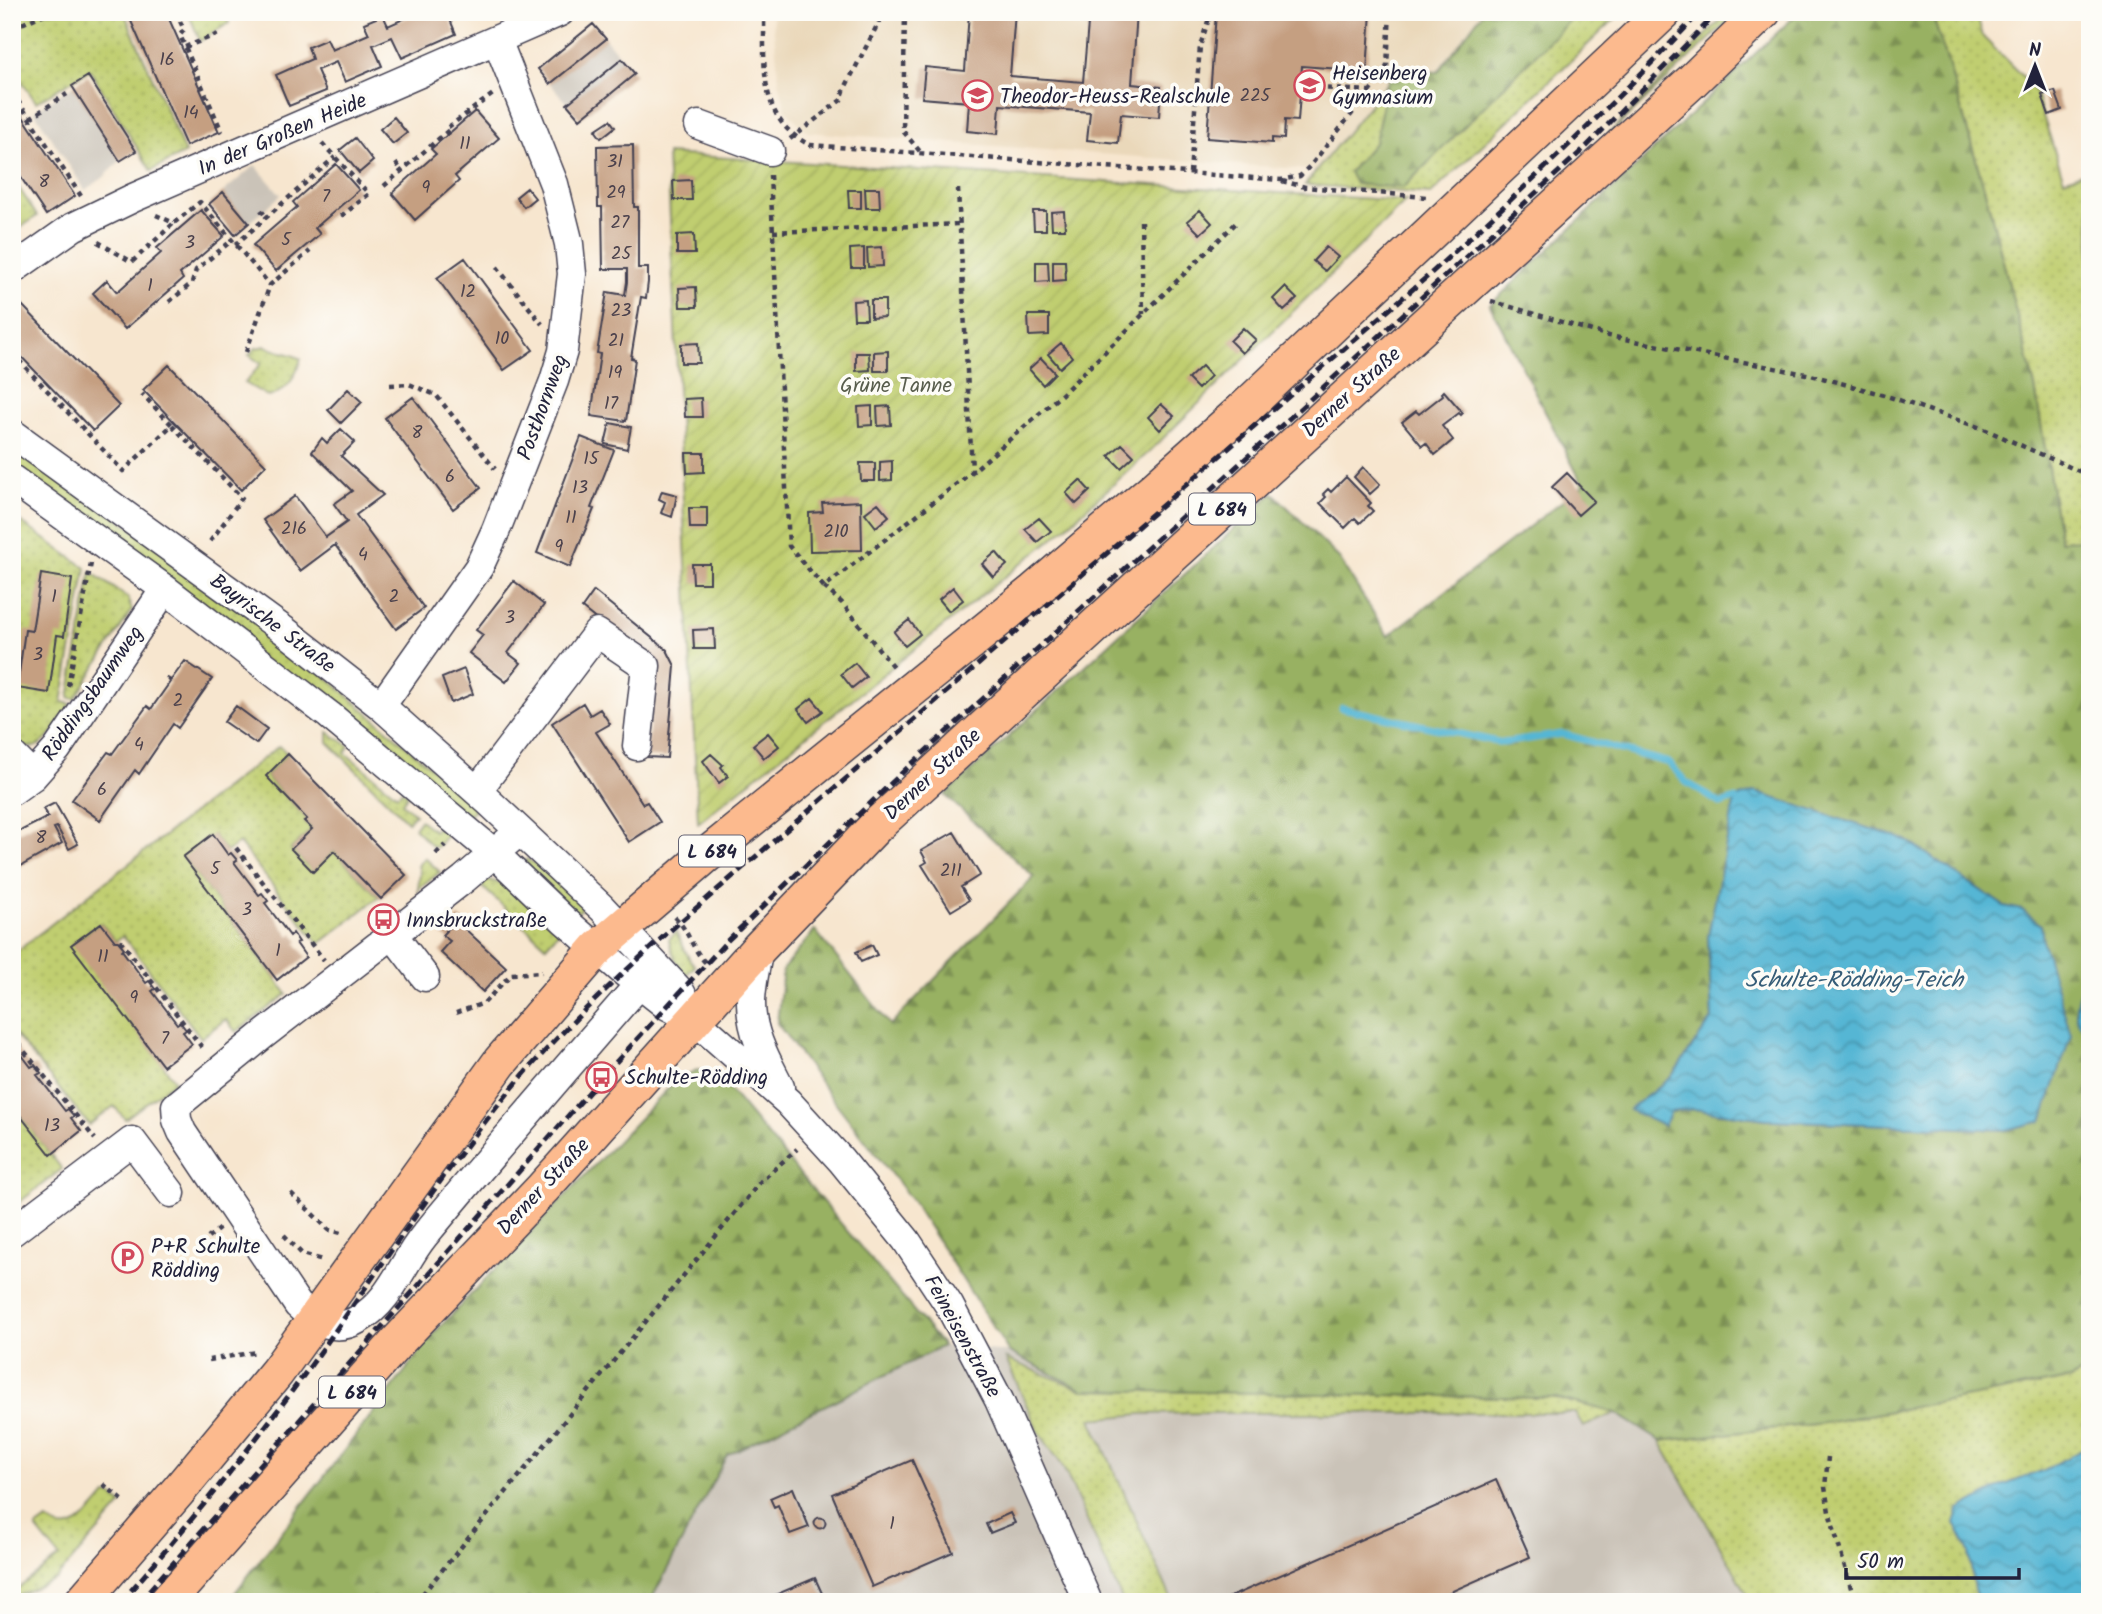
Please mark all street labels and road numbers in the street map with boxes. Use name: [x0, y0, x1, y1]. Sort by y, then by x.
street label: In der Großen Heide: [193, 85, 373, 186]
street label: Derner Straße: [1295, 339, 1409, 447]
street label: Posthornweg: [509, 350, 578, 465]
road number: L 684: [1189, 494, 1255, 524]
street label: Bayrische Straße: [202, 566, 342, 683]
street label: Röddingsbaumweg: [34, 619, 152, 768]
street label: Derner Straße: [877, 720, 990, 829]
road number: L 684: [679, 836, 745, 866]
street label: Derner Straße: [490, 1130, 599, 1244]
street label: Feineisenstraße: [914, 1269, 1009, 1405]
road number: L 684: [319, 1376, 385, 1408]

